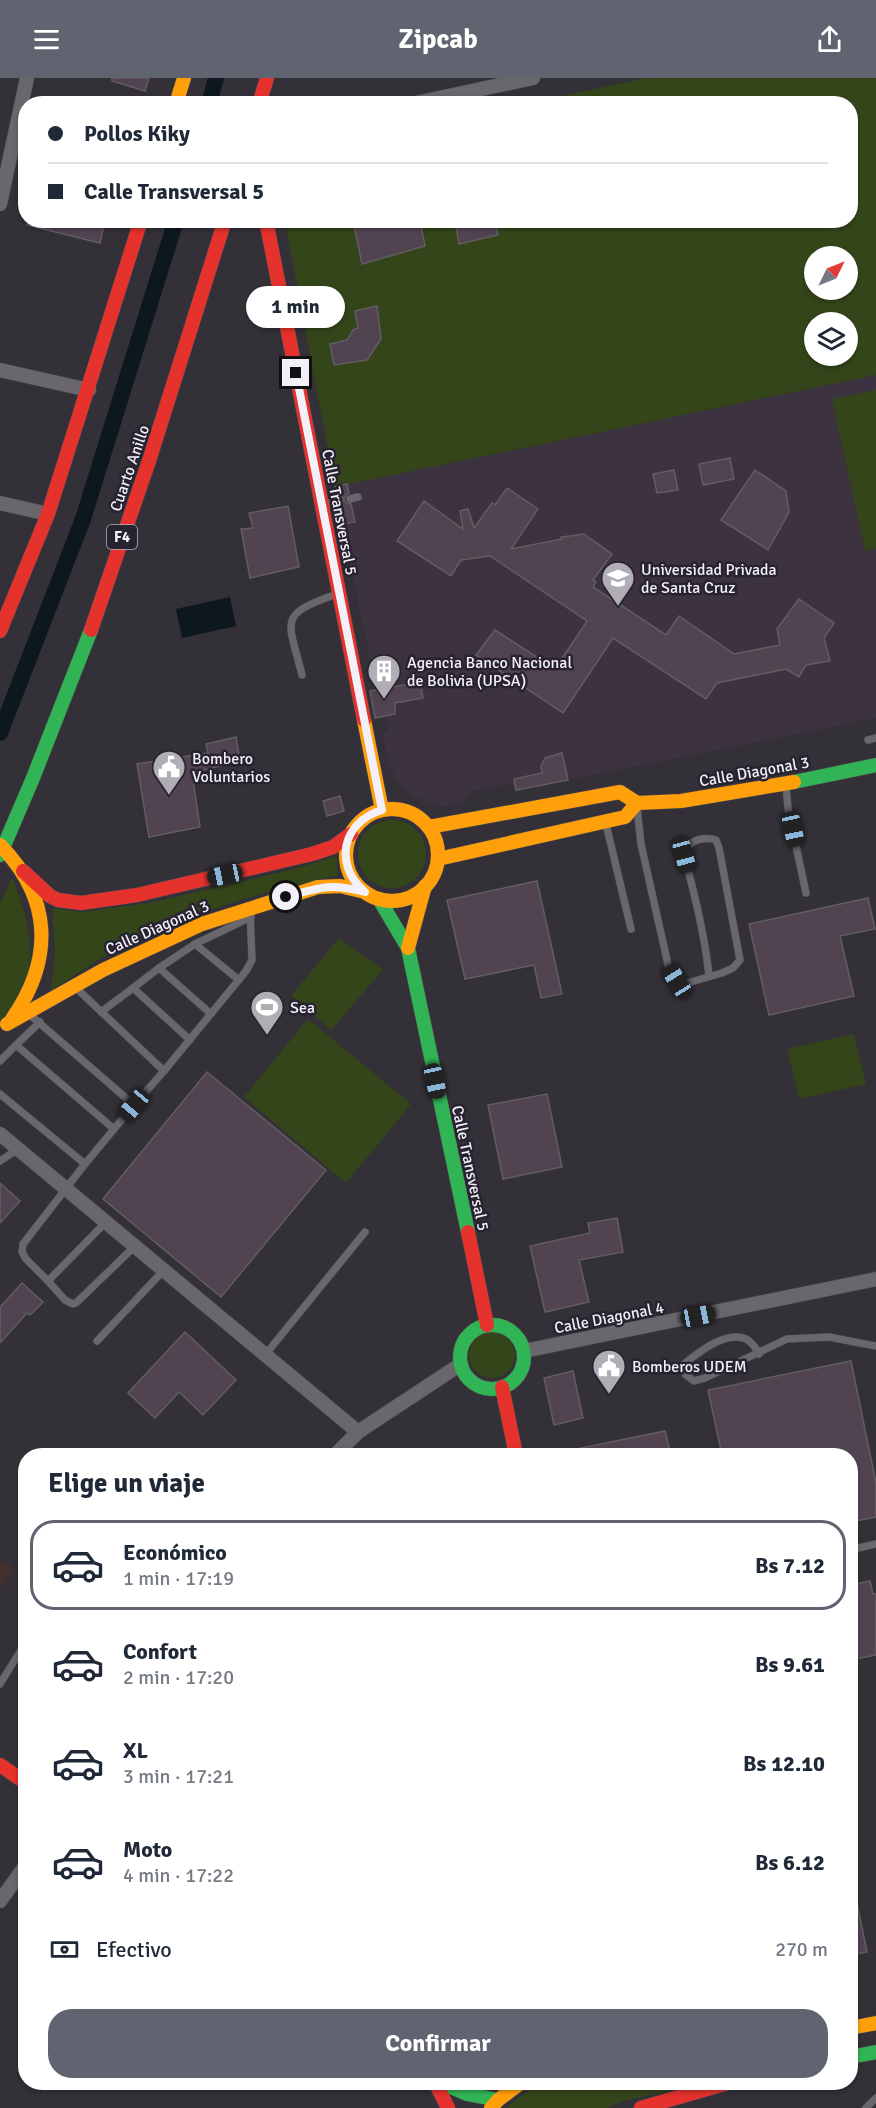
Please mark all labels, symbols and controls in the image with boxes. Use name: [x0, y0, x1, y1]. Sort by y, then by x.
icon: menu: [30, 23, 63, 56]
text: Zipcab: [398, 23, 478, 56]
icon: share: [813, 23, 846, 56]
text: Pollos Kiky: [84, 120, 190, 147]
text: Calle Transversal 5: [84, 178, 264, 205]
north arrow: [804, 246, 858, 300]
map controls: [804, 246, 858, 366]
callout: 1 min: [246, 286, 346, 328]
text: 1 min: [271, 294, 320, 319]
button: layers: [804, 312, 858, 366]
route end: [282, 359, 309, 386]
street label: Cuarto Anillo: [106, 422, 154, 514]
street label: Calle Transversal 5: [317, 448, 361, 577]
road number: F4: [107, 525, 137, 549]
school or university icon: Universidad Privada de Santa Cruz: [600, 560, 636, 607]
place label: Universidad Privada de Santa Cruz: [641, 560, 777, 598]
building icon: Agencia Banco Nacional de Bolivia (UPSA): [366, 653, 402, 700]
place label: Agencia Banco Nacional de Bolivia (UPSA): [407, 653, 572, 691]
public building icon: Bombero Voluntarios: [151, 749, 187, 796]
place label: Bombero Voluntarios: [192, 749, 270, 787]
street label: Calle Diagonal 3: [698, 752, 811, 792]
car: [780, 810, 806, 848]
car: [671, 835, 697, 875]
car: [206, 862, 244, 888]
route start: [272, 883, 299, 910]
street label: Calle Diagonal 3: [102, 896, 212, 960]
car: [660, 961, 694, 1001]
sports icon: Sea: [249, 989, 285, 1036]
place label: Sea: [290, 998, 315, 1018]
car: [422, 1062, 448, 1100]
car: [116, 1085, 152, 1125]
street label: Calle Transversal 5: [447, 1104, 493, 1233]
street label: Calle Diagonal 4: [553, 1297, 666, 1338]
car: [679, 1304, 717, 1328]
public building icon: Bomberos UDEM: [591, 1348, 627, 1395]
place label: Bomberos UDEM: [632, 1357, 747, 1377]
text: Elige un viaje: [48, 1467, 205, 1500]
icon: car: [51, 1538, 105, 1592]
text: Económico: [123, 1539, 227, 1566]
text: Bs 7.12: [755, 1552, 825, 1579]
text: 1 min · 17:19: [123, 1566, 234, 1591]
icon: car: [51, 1637, 105, 1691]
text: Confort: [123, 1638, 197, 1665]
text: Bs 9.61: [755, 1651, 825, 1678]
text: 2 min · 17:20: [123, 1665, 234, 1690]
icon: car: [51, 1736, 105, 1790]
text: XL: [123, 1737, 148, 1764]
text: Bs 12.10: [743, 1750, 825, 1777]
text: 3 min · 17:21: [123, 1764, 234, 1789]
icon: car: [51, 1835, 105, 1889]
text: Moto: [123, 1836, 172, 1863]
text: Bs 6.12: [755, 1849, 825, 1876]
text: 4 min · 17:22: [123, 1863, 234, 1888]
icon: cash: [48, 1933, 81, 1966]
text: Efectivo: [96, 1936, 172, 1963]
text: 270 m: [775, 1937, 828, 1962]
button: Confirmar: [48, 2009, 828, 2078]

